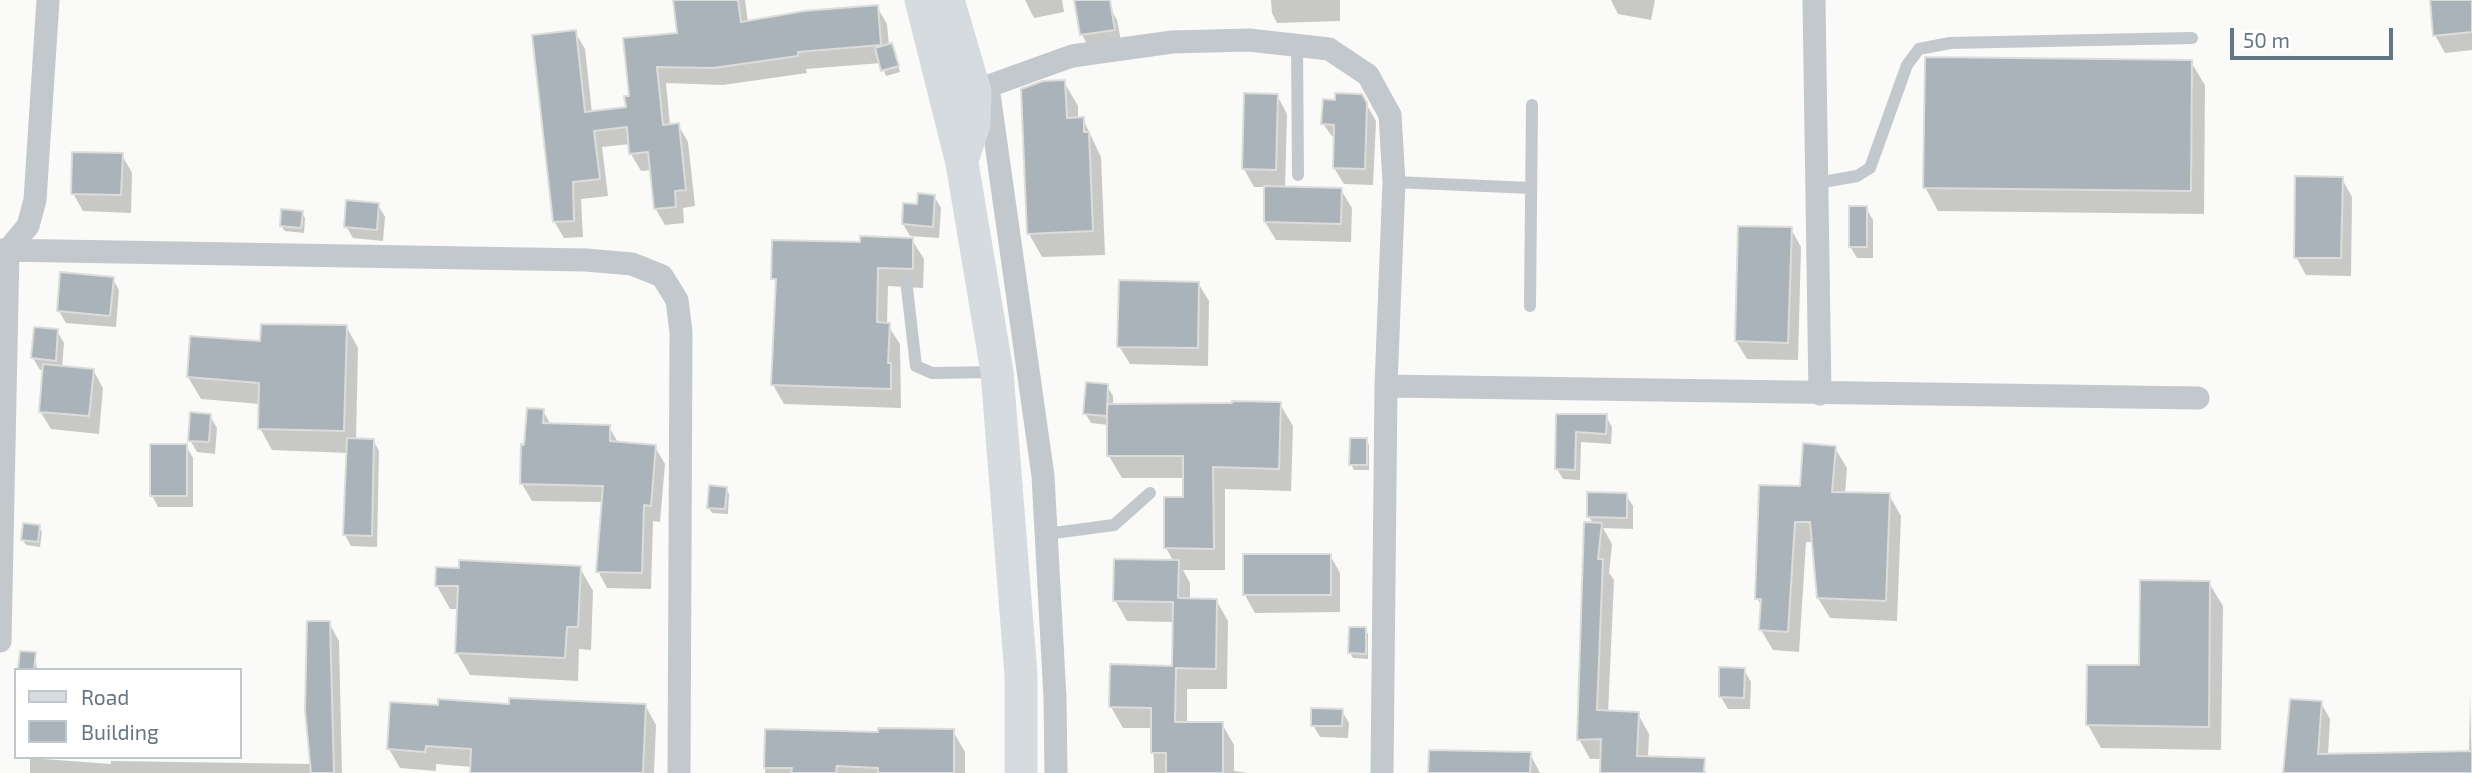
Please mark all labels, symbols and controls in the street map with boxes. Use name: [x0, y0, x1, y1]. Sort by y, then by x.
scale bar: [2234, 14, 2397, 58]
text: 50 m: [2243, 27, 2290, 52]
legend: [14, 668, 242, 759]
text: Road: [81, 684, 129, 709]
text: Building: [81, 719, 159, 744]

